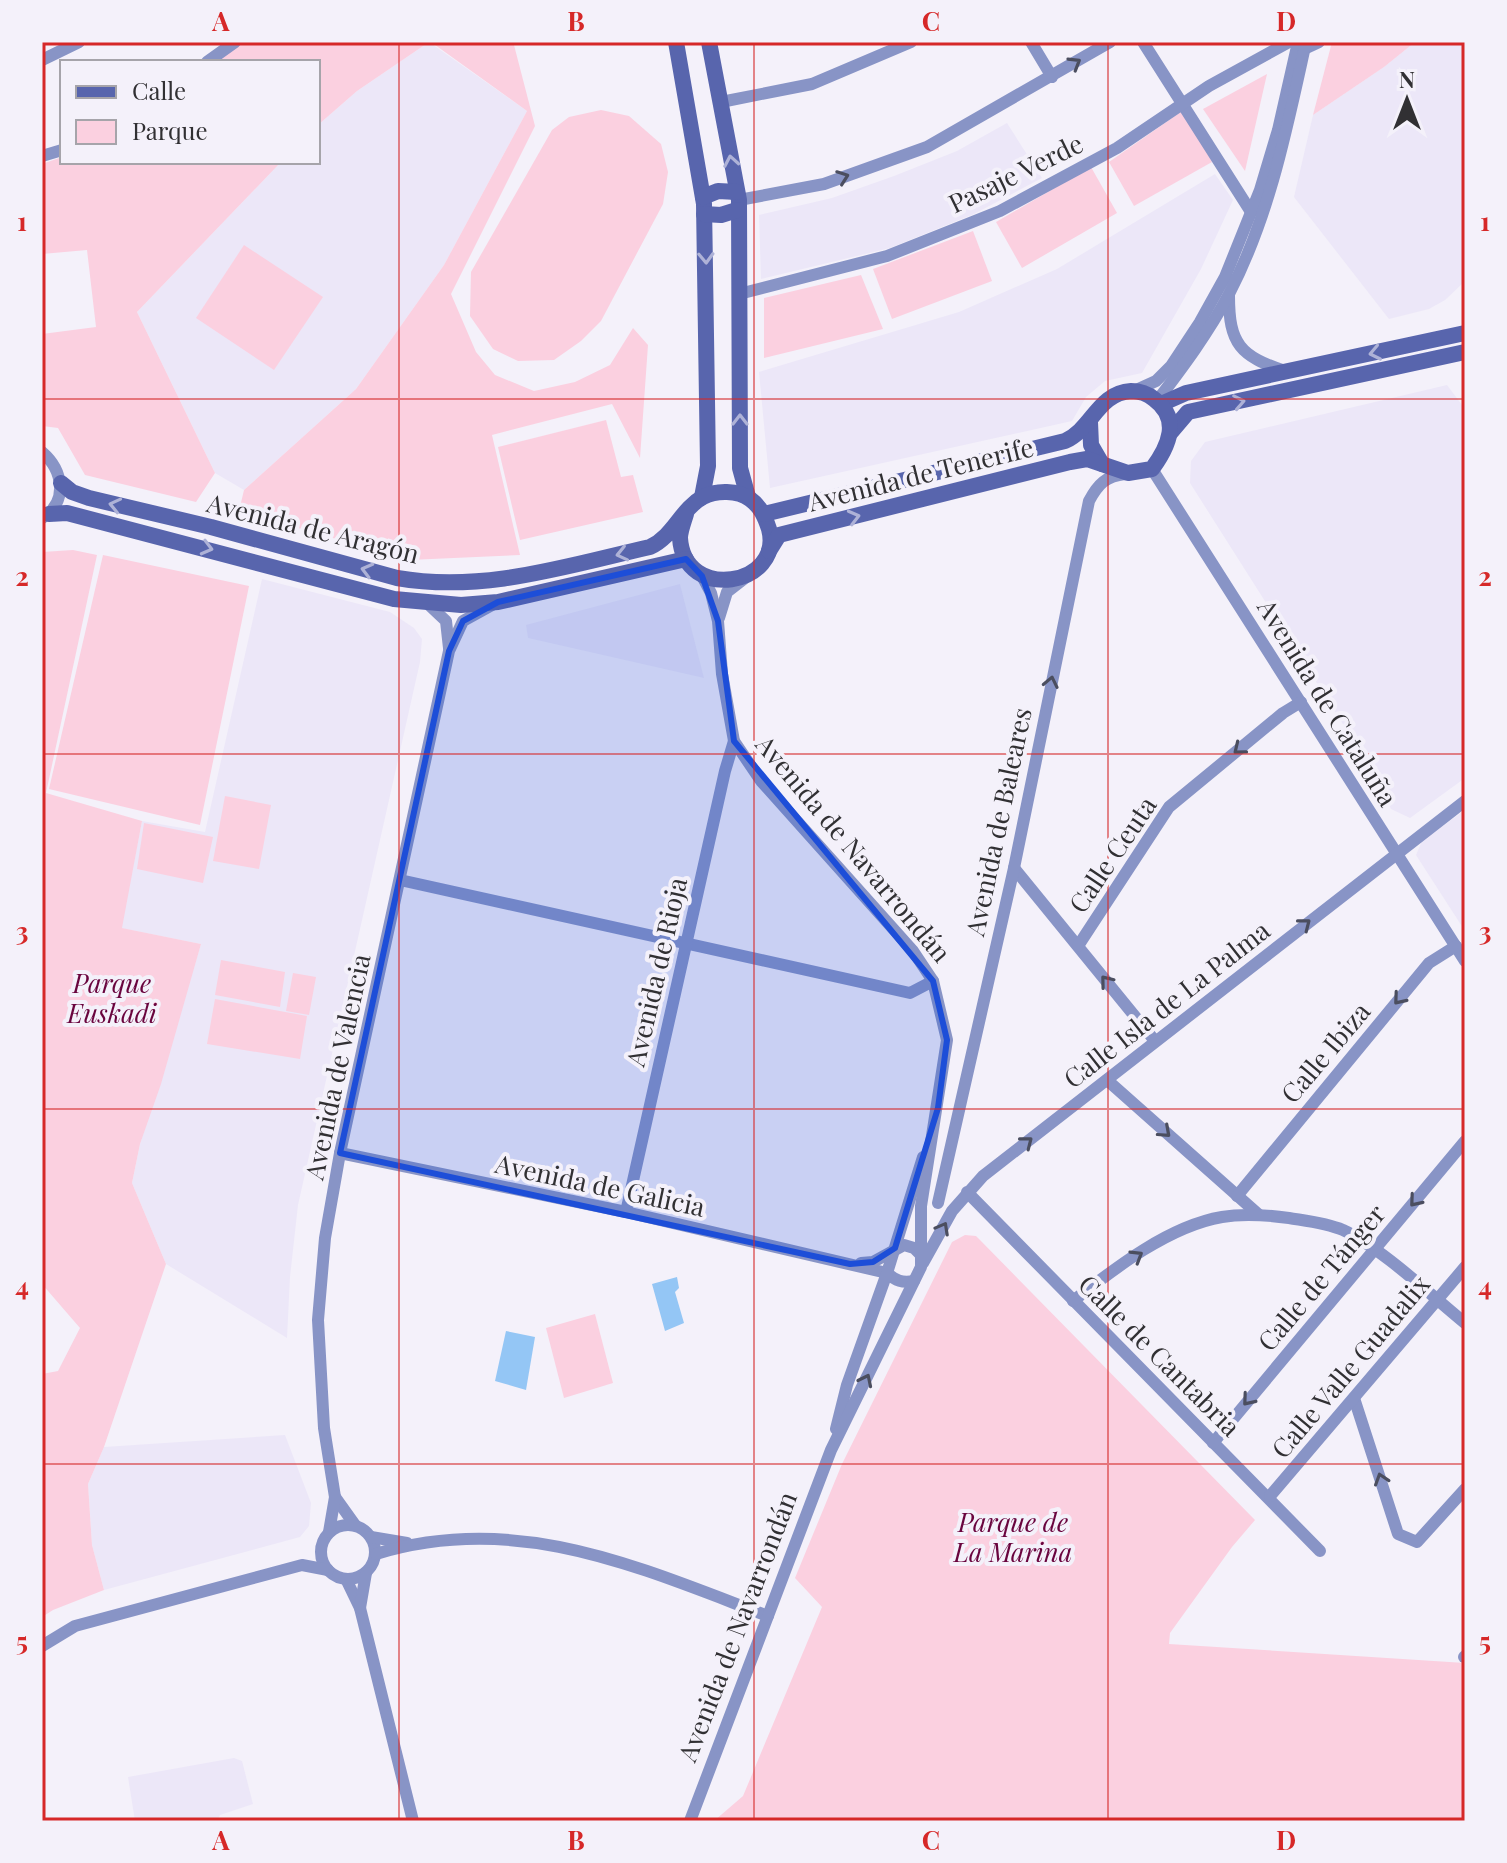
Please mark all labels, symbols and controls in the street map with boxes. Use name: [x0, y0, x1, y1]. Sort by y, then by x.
text: A: [211, 3, 230, 38]
text: B: [567, 3, 585, 38]
text: C: [922, 3, 940, 38]
text: D: [1276, 3, 1296, 38]
one-way arrow: [1066, 57, 1081, 73]
legend: [60, 60, 320, 164]
north arrow: [1367, 60, 1447, 140]
text: N: [1399, 64, 1415, 94]
text: Calle: [132, 74, 186, 106]
text: Parque: [132, 114, 208, 146]
street label: Pasaje Verde: [942, 125, 1088, 220]
one-way arrow: [724, 155, 741, 168]
one-way arrow: [835, 170, 849, 187]
text: 1: [17, 203, 27, 238]
text: 1: [1480, 203, 1490, 238]
one-way arrow: [697, 252, 714, 265]
one-way arrow: [1369, 344, 1382, 361]
one-way arrow: [1231, 394, 1245, 411]
one-way arrow: [731, 413, 749, 426]
street label: Avenida de Tenerife: [803, 429, 1037, 519]
street label: Avenida de Aragón: [203, 484, 424, 571]
one-way arrow: [109, 497, 123, 514]
one-way arrow: [847, 509, 861, 526]
one-way arrow: [199, 538, 213, 555]
one-way arrow: [616, 544, 630, 561]
text: 2: [15, 558, 29, 593]
text: 2: [1478, 558, 1492, 593]
one-way arrow: [361, 563, 375, 579]
street label: Avenida de Cataluña: [1250, 591, 1406, 812]
one-way arrow: [1041, 675, 1058, 688]
street label: Avenida de Baleares: [956, 704, 1039, 940]
street label: Avenida de Navarrondán: [748, 726, 960, 969]
one-way arrow: [1234, 739, 1248, 754]
street label: Calle Ceuta: [1060, 789, 1164, 919]
street label: Avenida de Rioja: [617, 874, 694, 1070]
street label: Calle Isla de La Palma: [1056, 912, 1276, 1095]
text: 3: [16, 913, 28, 948]
text: 3: [1479, 913, 1491, 948]
one-way arrow: [1296, 919, 1311, 933]
street label: Avenida de Valencia: [295, 951, 378, 1184]
park label: Parque Euskadi: [66, 965, 158, 1030]
one-way arrow: [1101, 975, 1116, 990]
one-way arrow: [1395, 989, 1409, 1004]
street label: Calle Ibiza: [1272, 994, 1377, 1110]
one-way arrow: [1156, 1122, 1171, 1137]
one-way arrow: [1018, 1138, 1033, 1152]
street label: Avenida de Galicia: [491, 1145, 708, 1224]
one-way arrow: [1410, 1192, 1425, 1206]
street label: Calle de Tánger: [1249, 1196, 1393, 1358]
one-way arrow: [933, 1222, 948, 1236]
one-way arrow: [1128, 1250, 1143, 1265]
street label: Calle de Cantabria: [1072, 1267, 1249, 1443]
street label: Calle Valle Guadalix: [1263, 1267, 1437, 1465]
text: 4: [15, 1268, 29, 1303]
text: 4: [1478, 1268, 1492, 1303]
one-way arrow: [856, 1374, 872, 1389]
one-way arrow: [1243, 1391, 1258, 1406]
one-way arrow: [1374, 1473, 1390, 1487]
street label: Avenida de Navarrondán: [669, 1486, 804, 1767]
park label: Parque de La Marina: [953, 1504, 1072, 1569]
text: 5: [16, 1623, 28, 1658]
text: 5: [1479, 1623, 1491, 1658]
text: A: [211, 1822, 230, 1857]
text: B: [567, 1822, 585, 1857]
text: C: [922, 1822, 940, 1857]
text: D: [1276, 1822, 1296, 1857]

